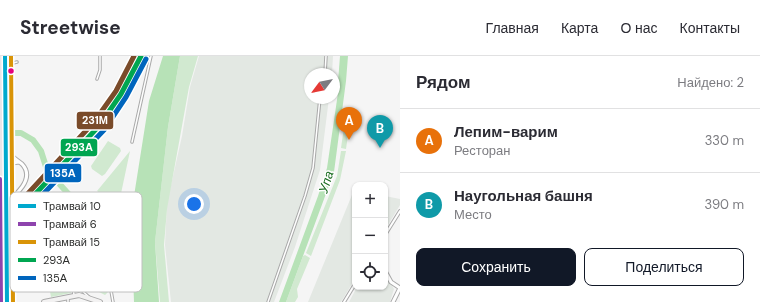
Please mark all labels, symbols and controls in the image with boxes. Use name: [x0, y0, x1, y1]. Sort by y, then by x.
text: Streetwise: [20, 15, 121, 40]
text: Главная: [486, 19, 539, 37]
text: Карта: [561, 19, 598, 37]
text: О нас: [620, 19, 658, 37]
text: Контакты: [680, 19, 740, 37]
unlabelled marker: [6, 66, 16, 76]
north arrow: [304, 68, 340, 104]
text: Рядом: [416, 71, 471, 93]
text: Найдено: 2: [677, 74, 744, 91]
pin: A: [336, 107, 362, 140]
line badge: 231М: [76, 111, 114, 130]
text: 231М: [82, 113, 108, 127]
pin: B: [367, 115, 393, 148]
text: Лепим-варим: [454, 122, 558, 142]
text: A: [424, 132, 434, 149]
text: 330 m: [705, 132, 744, 149]
line badge: 293А: [60, 138, 98, 157]
text: 293А: [65, 140, 93, 154]
text: Ресторан: [454, 142, 511, 159]
line badge: 135А: [44, 163, 82, 183]
text: 135А: [50, 166, 76, 180]
water label: Упа: [314, 169, 337, 196]
map controls: [352, 182, 388, 290]
button: +: [352, 182, 388, 218]
text: Наугольная башня: [454, 186, 593, 206]
legend: [10, 192, 142, 292]
your location: [184, 194, 204, 214]
text: B: [425, 196, 433, 213]
text: 390 m: [705, 196, 744, 213]
text: Трамвай 10: [43, 199, 101, 213]
text: Место: [454, 206, 492, 223]
text: Трамвай 6: [43, 217, 97, 231]
button: −: [352, 218, 388, 254]
text: Трамвай 15: [43, 235, 100, 249]
button: Сохранить: [416, 248, 576, 286]
button: Поделиться: [584, 248, 744, 286]
text: 293А: [43, 253, 70, 267]
button: locate: [352, 254, 388, 290]
text: 135А: [43, 271, 68, 285]

